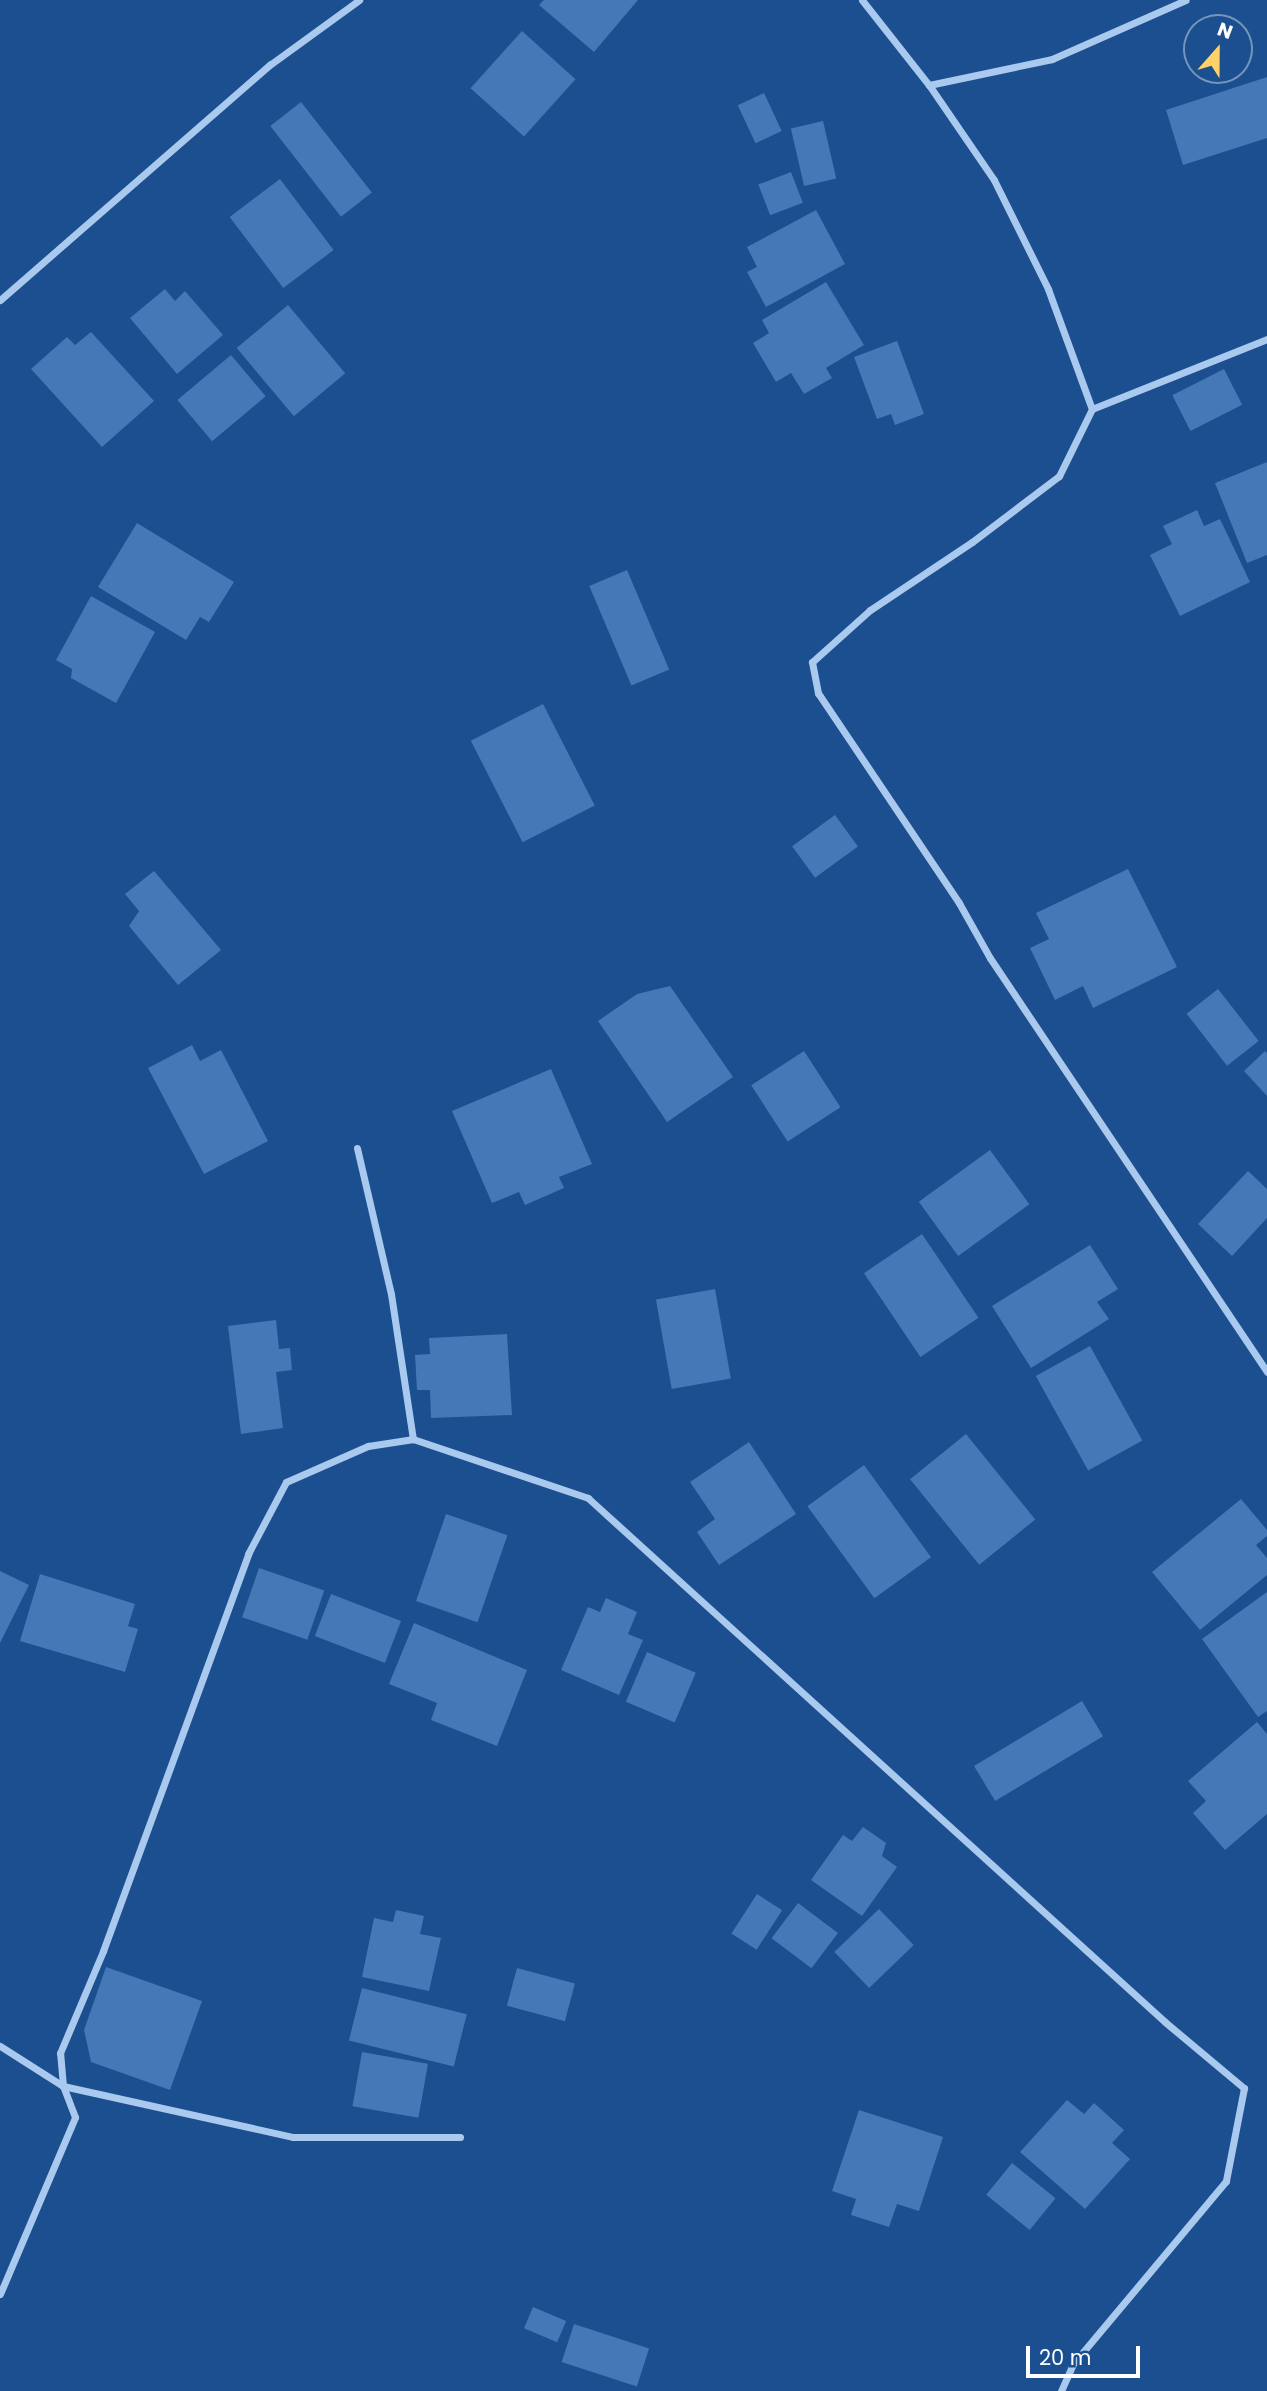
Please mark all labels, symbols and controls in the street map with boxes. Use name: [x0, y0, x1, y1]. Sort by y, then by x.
north arrow: [1183, 14, 1253, 84]
text: N: [1213, 16, 1236, 46]
scale bar: [1029, 2332, 1143, 2376]
text: 20 m: [1039, 2343, 1092, 2372]

